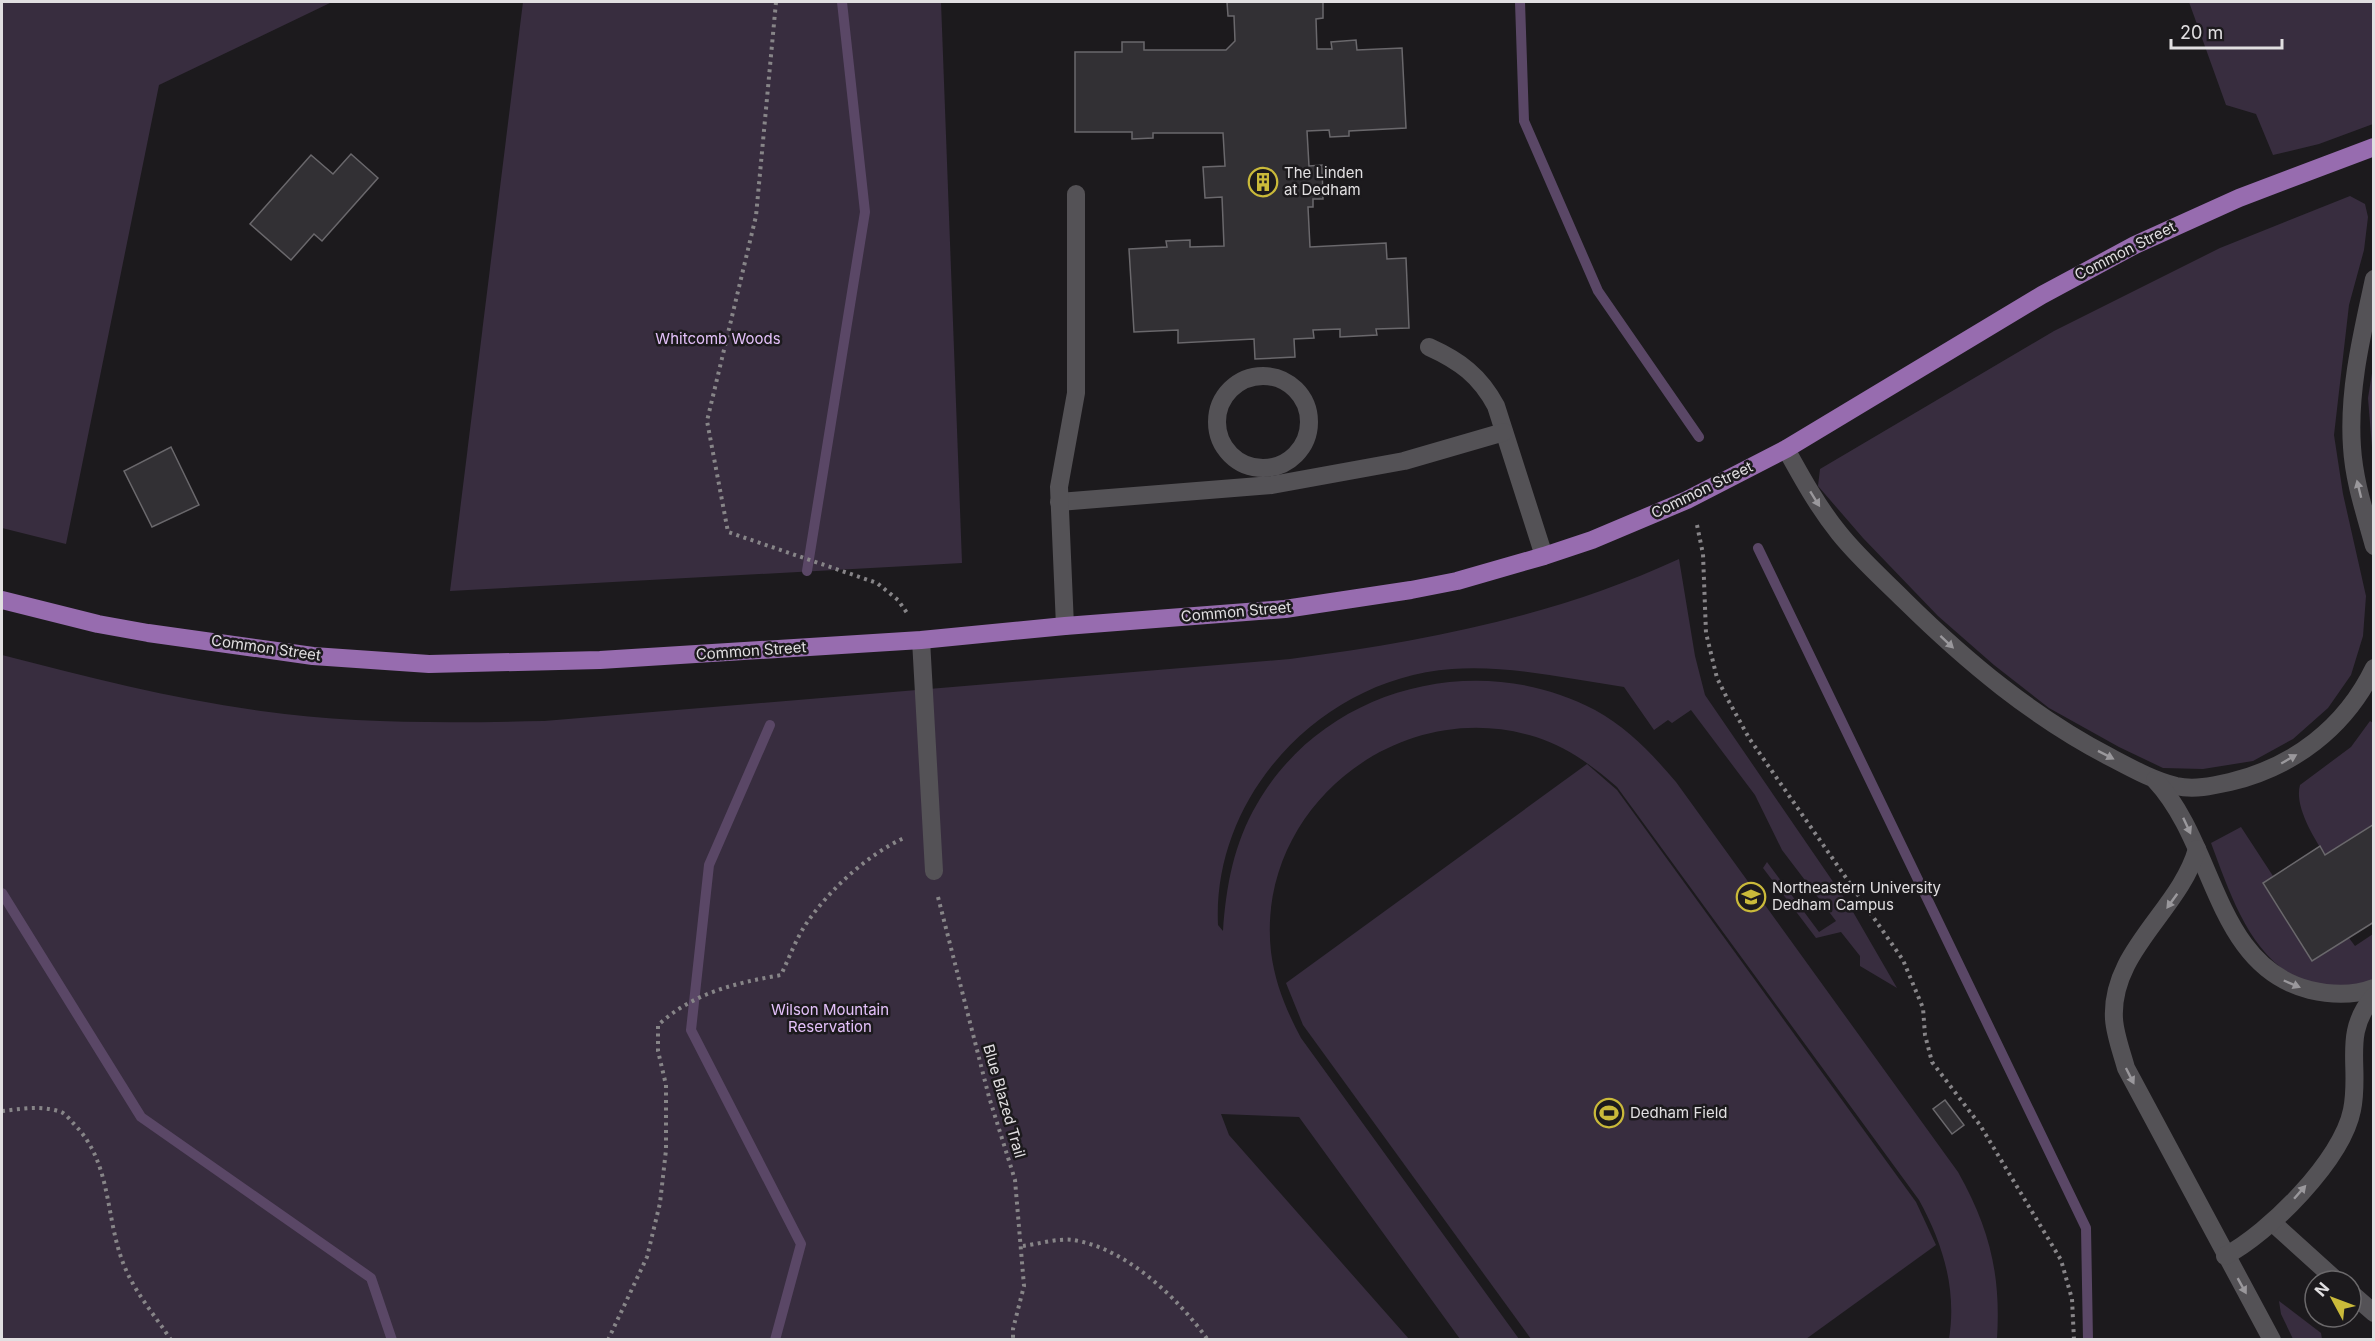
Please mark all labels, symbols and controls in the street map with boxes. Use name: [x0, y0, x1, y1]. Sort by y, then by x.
scale bar: [2171, 12, 2282, 50]
text: 20 m: [2180, 22, 2223, 43]
place label: The Linden at Dedham: [1284, 163, 1363, 199]
building icon: The Linden at Dedham: [1247, 166, 1279, 198]
street label: Common Street: [2071, 217, 2178, 284]
park label: Whitcomb Woods: [655, 329, 781, 348]
street label: Common Street: [1648, 457, 1756, 522]
one-way arrow: [2354, 480, 2363, 498]
one-way arrow: [1810, 491, 1821, 507]
street label: Common Street: [1180, 597, 1292, 626]
street label: Common Street: [210, 630, 322, 665]
one-way arrow: [1940, 635, 1954, 649]
street label: Common Street: [695, 637, 807, 664]
one-way arrow: [2097, 750, 2114, 760]
one-way arrow: [2281, 754, 2297, 765]
one-way arrow: [2183, 818, 2192, 835]
place label: Northeastern University Dedham Campus: [1772, 878, 1942, 914]
school or university icon: Northeastern University Dedham Campus: [1735, 881, 1767, 913]
one-way arrow: [2166, 893, 2178, 908]
one-way arrow: [2284, 979, 2302, 989]
park label: Wilson Mountain Reservation: [771, 1000, 889, 1036]
street label: Blue Blazed Trail: [979, 1042, 1030, 1160]
one-way arrow: [2125, 1068, 2135, 1085]
sports icon: Dedham Field: [1593, 1097, 1625, 1129]
place label: Dedham Field: [1630, 1103, 1727, 1122]
one-way arrow: [2294, 1184, 2307, 1199]
north arrow: [2303, 1269, 2363, 1329]
one-way arrow: [2236, 1277, 2246, 1294]
text: N: [2310, 1278, 2333, 1300]

